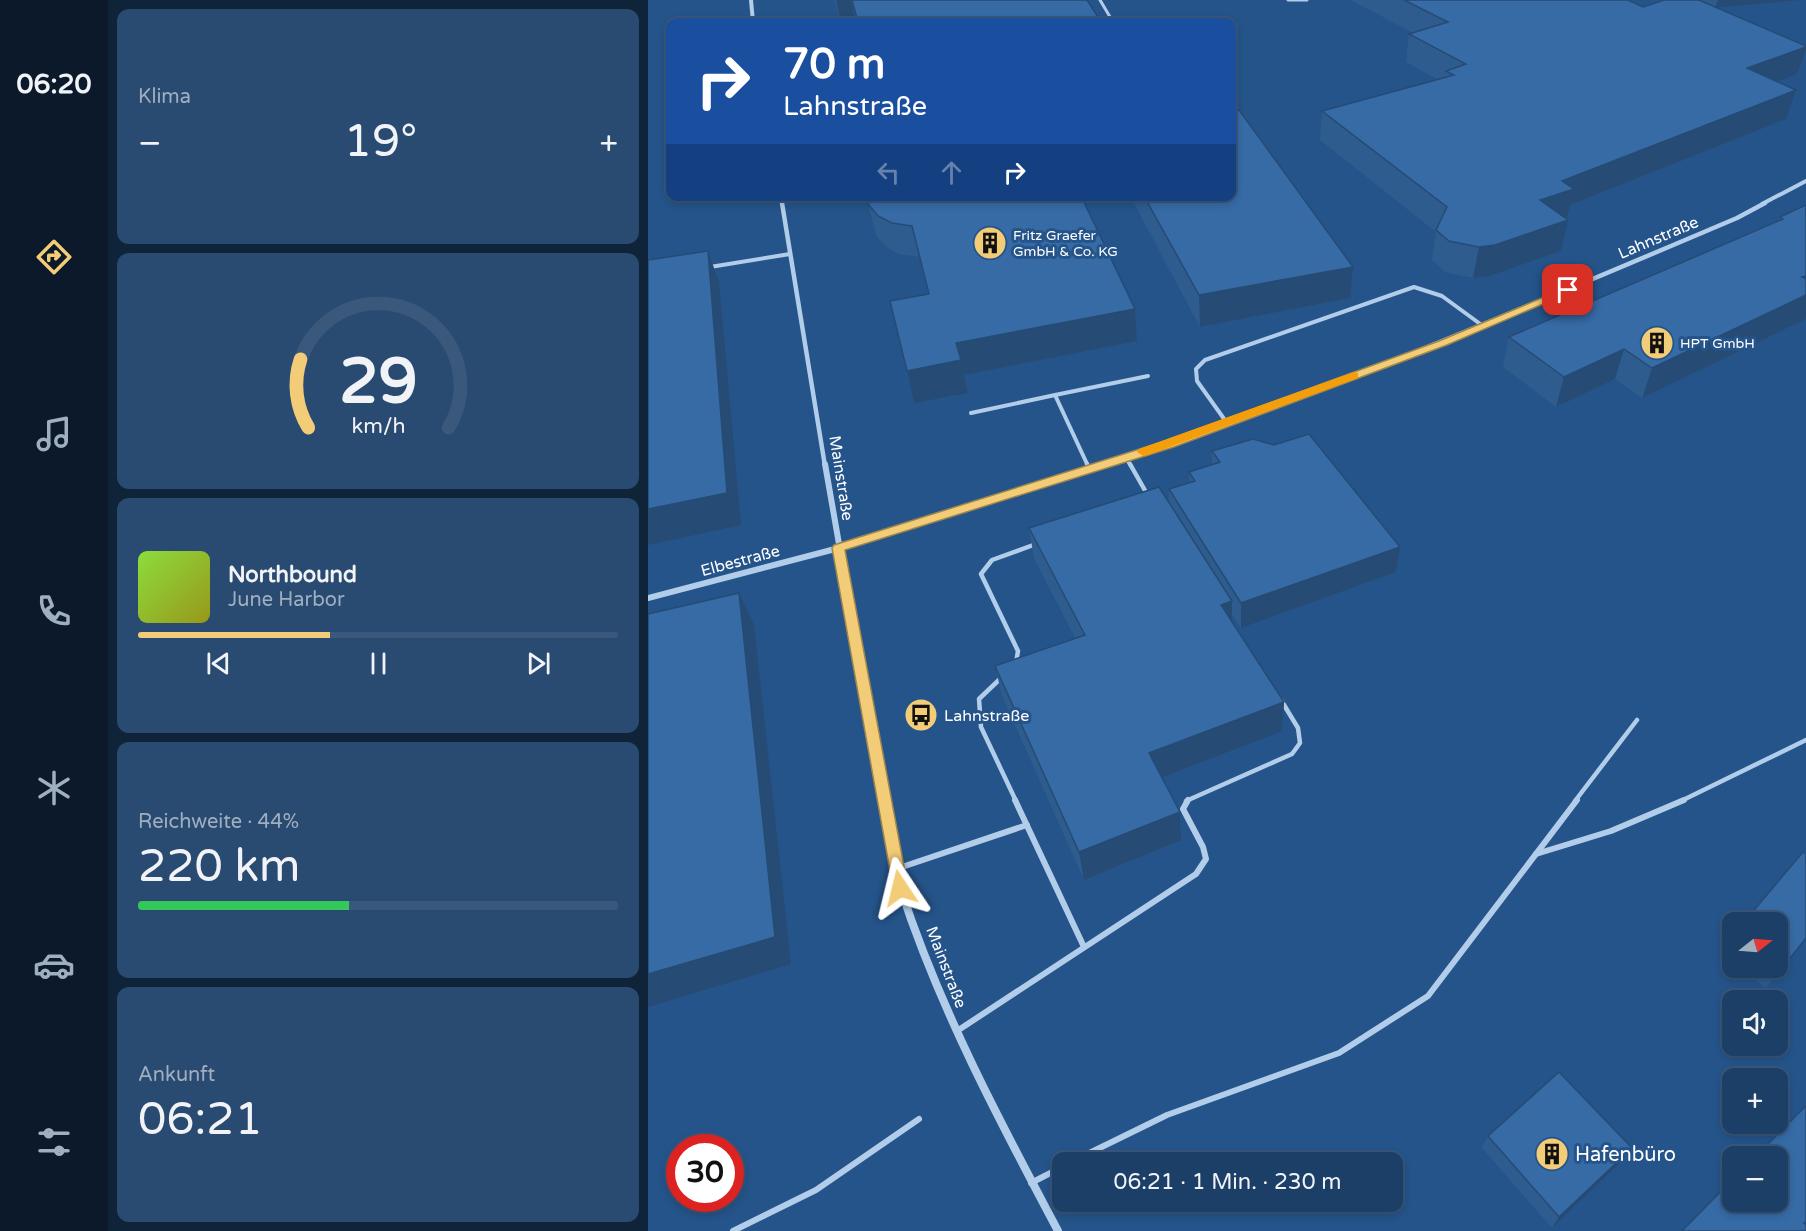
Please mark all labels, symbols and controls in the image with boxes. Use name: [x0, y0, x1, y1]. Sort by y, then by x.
text: 70 m: [783, 39, 885, 90]
icon: right: [684, 42, 762, 120]
text: 06:20: [17, 68, 91, 101]
text: Klima: [138, 85, 191, 109]
text: Lahnstraße: [783, 90, 927, 123]
text: 19°: [344, 115, 417, 169]
text: −: [138, 124, 162, 163]
text: +: [599, 124, 618, 163]
icon: left: [872, 156, 905, 189]
icon: ahead: [935, 156, 968, 189]
icon: right: [998, 156, 1031, 189]
street label: Lahnstraße: [1615, 212, 1702, 264]
building icon: Fritz Graefer GmbH & Co. KG: [972, 225, 1008, 261]
place label: Fritz Graefer GmbH & Co. KG: [1013, 227, 1118, 260]
icon: directions: [33, 236, 75, 278]
pin: [1542, 264, 1593, 315]
icon: arrive: [1551, 273, 1584, 306]
building icon: HPT GmbH: [1639, 325, 1675, 361]
place label: HPT GmbH: [1680, 335, 1755, 352]
text: 29: [339, 345, 417, 420]
icon: music: [33, 413, 75, 455]
text: km/h: [351, 414, 405, 440]
street label: Mainstraße: [824, 434, 858, 522]
street label: Elbestraße: [699, 541, 782, 581]
text: Northbound: [228, 562, 357, 588]
text: June Harbor: [228, 588, 345, 612]
icon: phone: [33, 590, 75, 632]
icon: previous: [202, 647, 235, 680]
icon: pause: [362, 647, 395, 680]
icon: next: [522, 647, 555, 680]
bus stop icon: Lahnstraße: [903, 697, 939, 733]
place label: Lahnstraße: [944, 706, 1029, 726]
icon: climate: [33, 767, 75, 809]
text: Reichweite · 44%: [138, 810, 299, 834]
text: 220 km: [138, 840, 300, 894]
position arrow: [868, 856, 932, 920]
north arrow: [1722, 912, 1788, 978]
map controls: [1722, 912, 1788, 1212]
street label: Mainstraße: [921, 924, 971, 1011]
icon: car: [33, 944, 75, 986]
button: sound: [1722, 990, 1788, 1056]
text: Ankunft: [138, 1063, 215, 1087]
button: +: [1722, 1068, 1788, 1134]
text: 06:21: [138, 1093, 263, 1147]
icon: filters: [33, 1121, 75, 1163]
speed limit sign: 30: [666, 1134, 744, 1212]
building icon: Hafenbüro: [1534, 1136, 1570, 1172]
place label: Hafenbüro: [1575, 1143, 1676, 1167]
button: −: [1722, 1146, 1788, 1212]
text: 06:21 · 1 Min. · 230 m: [1114, 1169, 1341, 1195]

